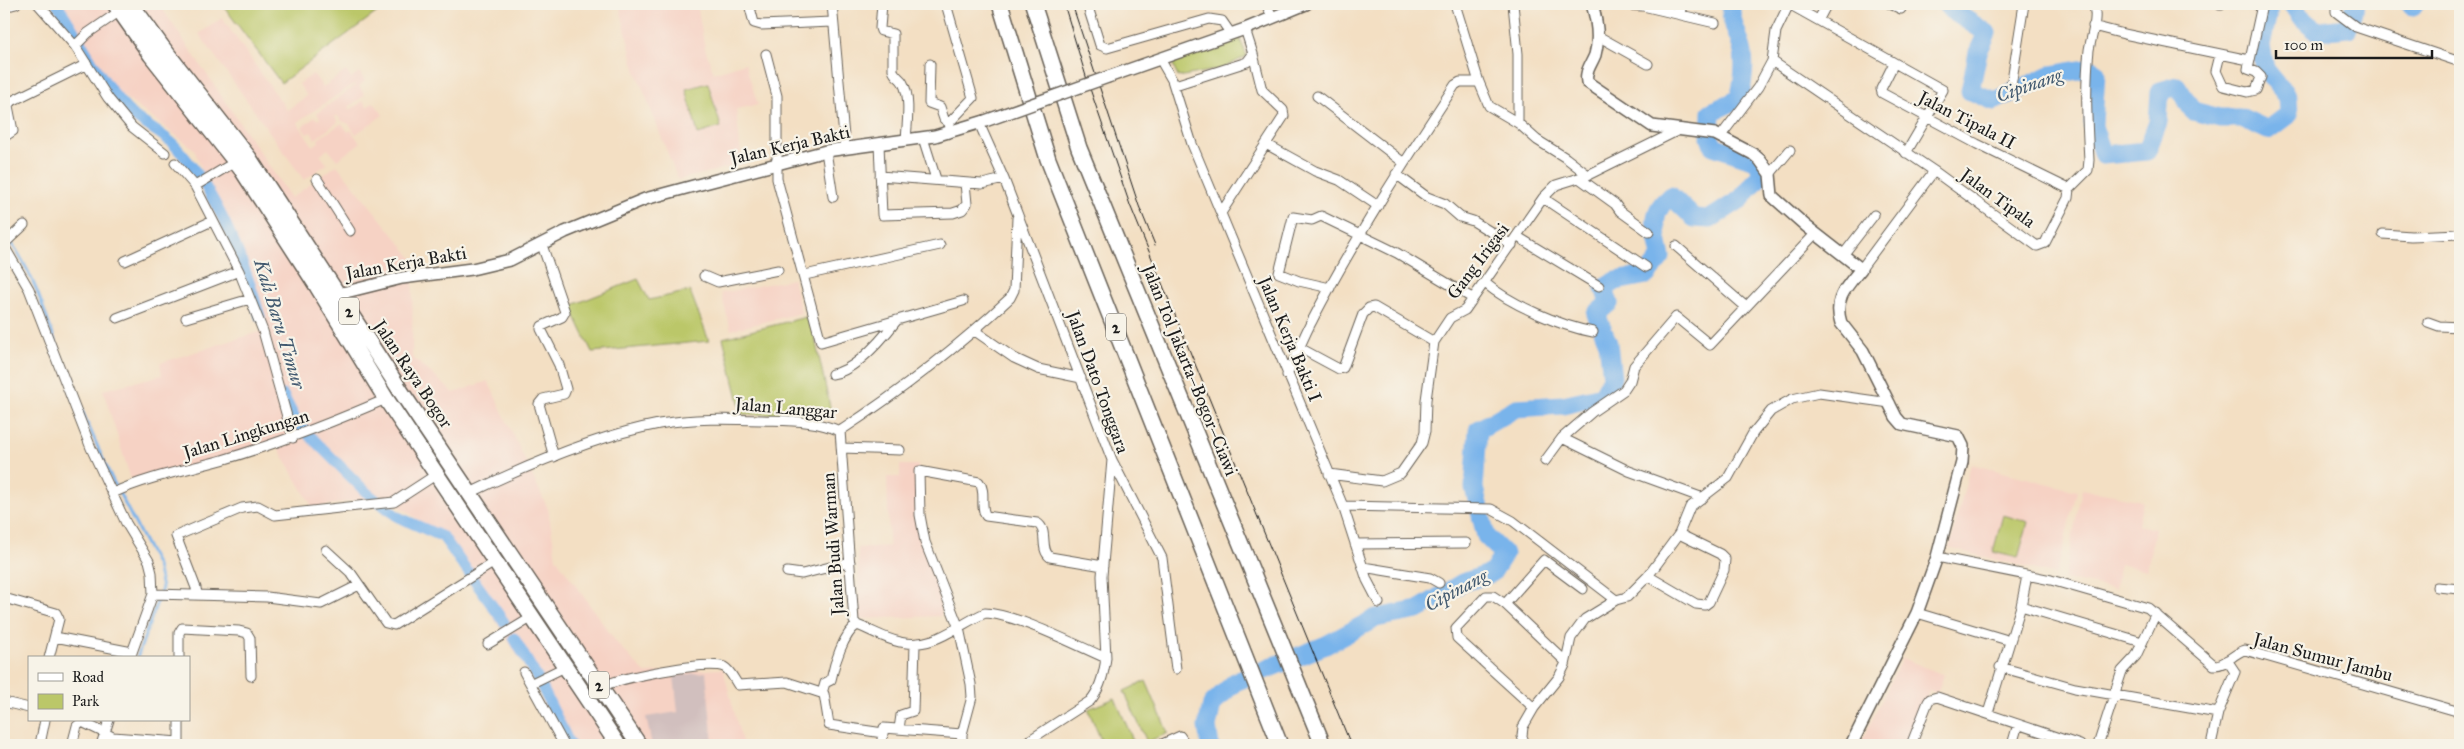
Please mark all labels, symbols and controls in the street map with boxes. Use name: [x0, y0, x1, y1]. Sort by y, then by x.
scale bar: [2276, 28, 2433, 60]
text: 100 m: [2284, 36, 2324, 54]
water label: Cipinang: [1993, 62, 2067, 108]
street label: Jalan Tipala II: [1912, 85, 2020, 155]
street label: Jalan Kerja Bakti: [726, 121, 852, 171]
street label: Jalan Tipala: [1954, 162, 2040, 233]
street label: Gang Irigasi: [1442, 219, 1515, 304]
street label: Jalan Kerja Bakti: [342, 242, 468, 286]
water label: Kali Baru Timur: [249, 255, 311, 393]
street label: Jalan Tol Jakarta–Bogor–Ciawi: [1136, 259, 1243, 479]
street label: Jalan Kerja Bakti I: [1252, 271, 1326, 406]
road number: 2: [339, 298, 359, 324]
street label: Jalan Dato Tonggara: [1060, 306, 1134, 457]
street label: Jalan Raya Bogor: [367, 314, 457, 433]
road number: 2: [1106, 314, 1126, 341]
street label: Jalan Langgar: [732, 392, 838, 424]
street label: Jalan Lingkungan: [179, 404, 312, 465]
street label: Jalan Budi Warman: [817, 472, 850, 618]
water label: Cipinang: [1420, 563, 1494, 617]
street label: Jalan Sumur Jambu: [2249, 627, 2396, 687]
legend: [28, 656, 190, 722]
text: Road: [72, 668, 104, 686]
road number: 2: [589, 672, 609, 698]
text: Park: [72, 692, 99, 710]

